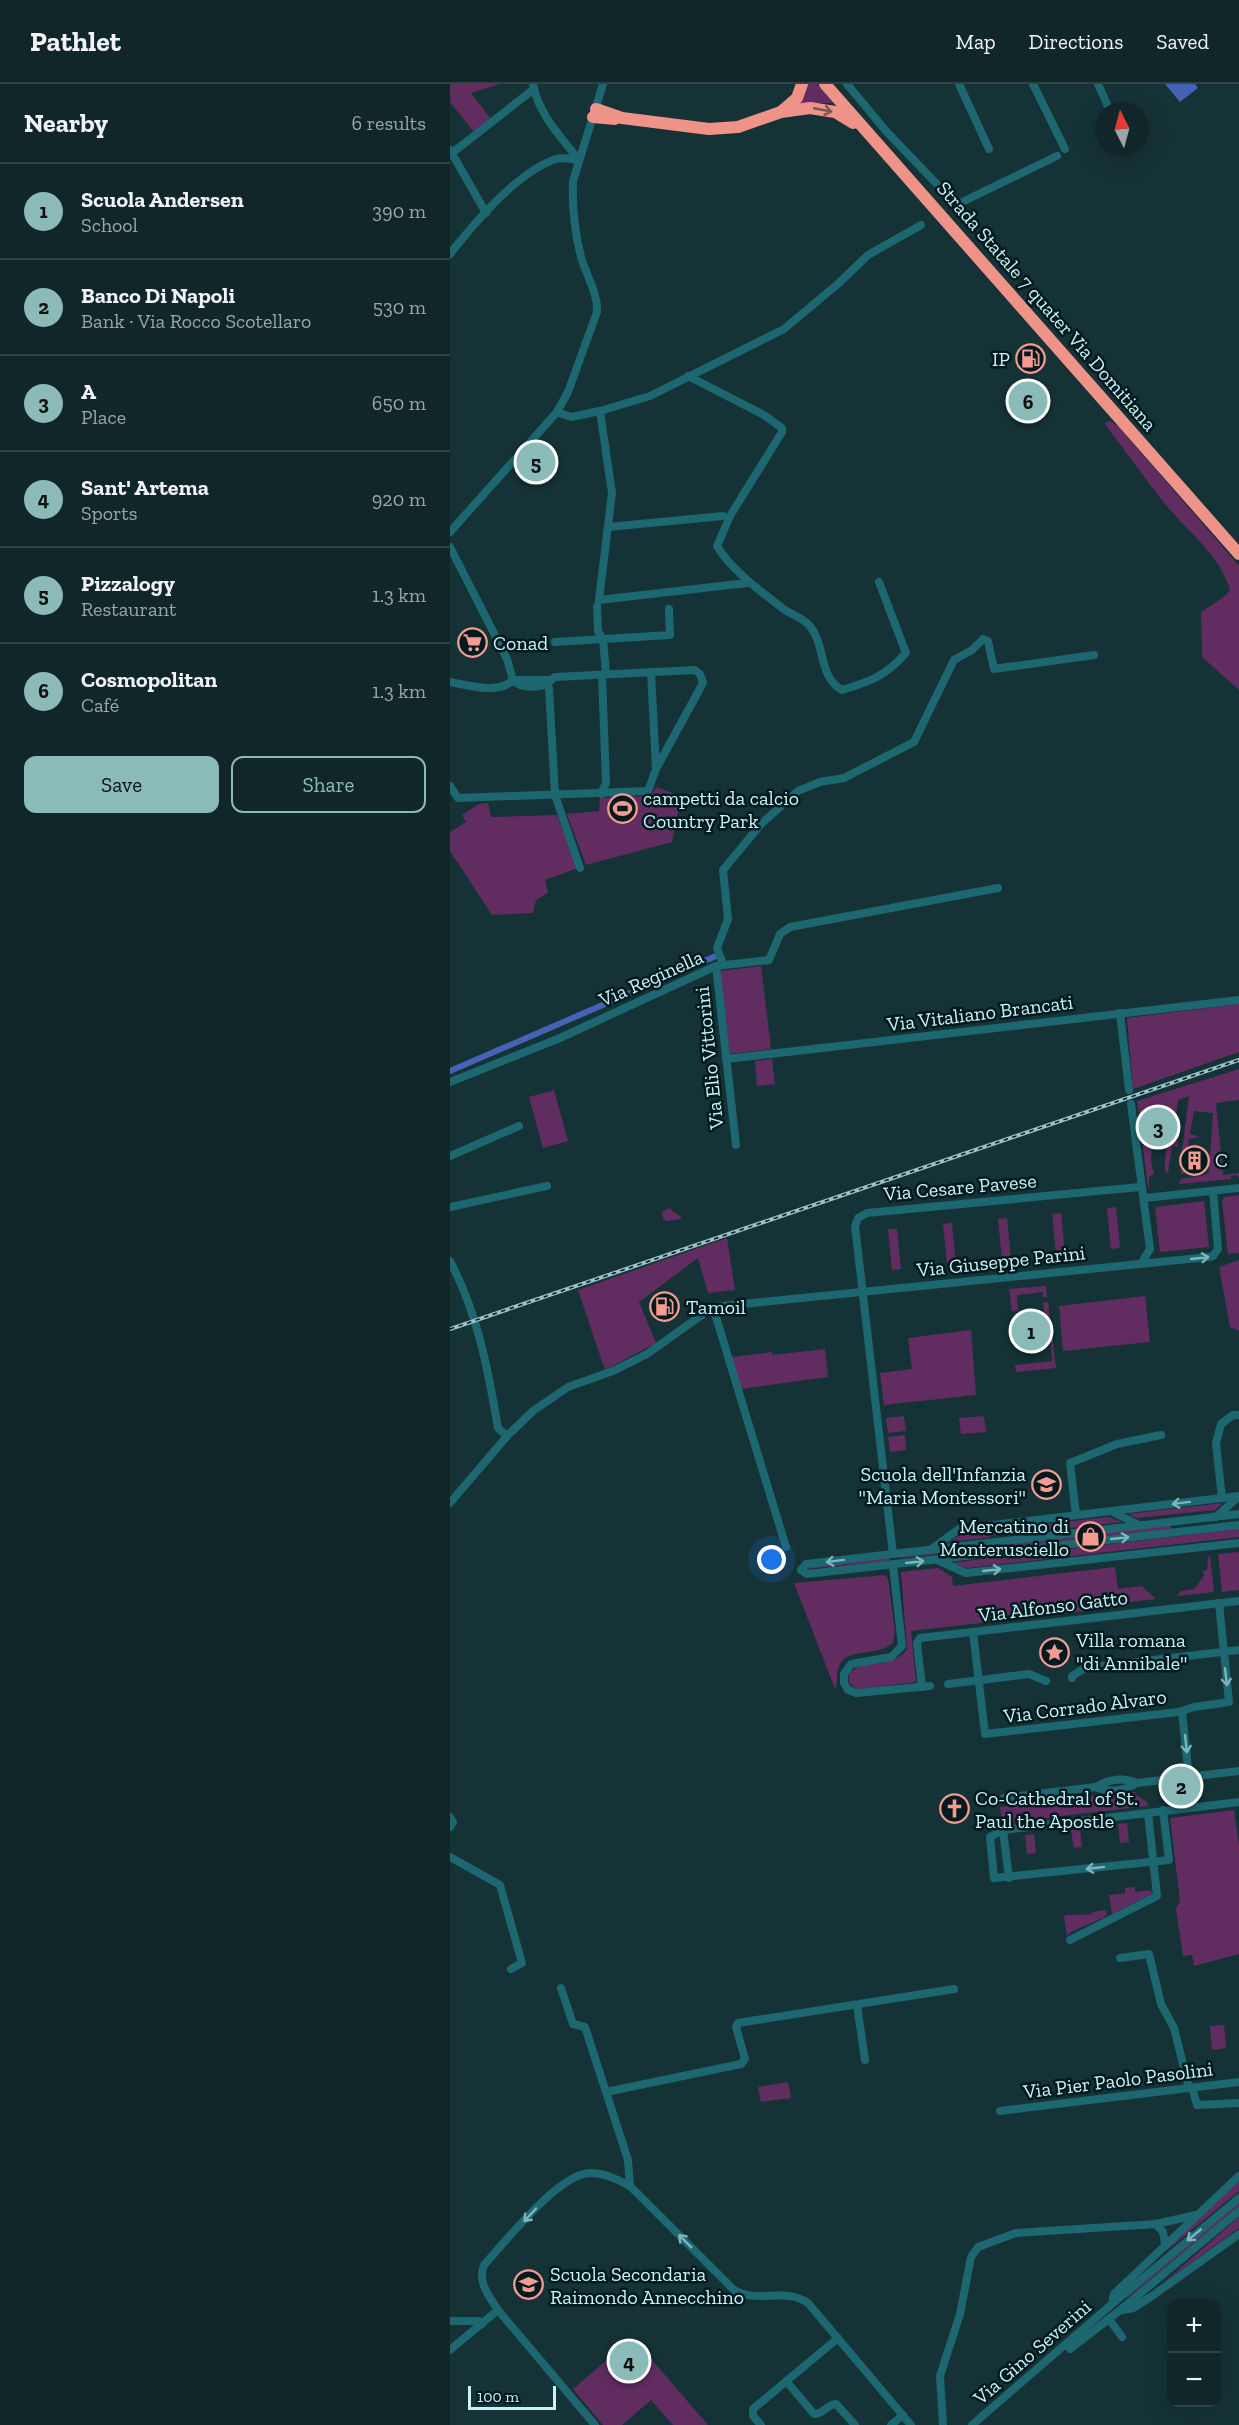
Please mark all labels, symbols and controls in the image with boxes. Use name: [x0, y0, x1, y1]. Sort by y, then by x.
text: Pathlet: [30, 25, 121, 58]
text: Map: [956, 29, 996, 54]
text: Directions: [1029, 29, 1123, 54]
text: Saved: [1156, 29, 1209, 54]
north arrow: [1095, 102, 1149, 156]
one-way arrow: [813, 105, 832, 116]
text: Nearby: [24, 107, 108, 139]
text: 6 results: [352, 111, 426, 135]
street label: Strada Statale 7 quater Via Domitiana: [932, 176, 1162, 436]
text: Scuola Andersen: [81, 186, 244, 213]
text: 1: [39, 199, 48, 223]
text: 390 m: [372, 199, 426, 223]
text: School: [81, 213, 138, 237]
text: Banco Di Napoli: [81, 282, 235, 309]
text: 2: [38, 295, 49, 319]
text: 530 m: [373, 295, 426, 319]
text: Bank · Via Rocco Scotellaro: [81, 309, 311, 333]
fuel station icon: IP: [1015, 343, 1047, 375]
place label: IP: [992, 347, 1010, 371]
text: A: [81, 378, 96, 405]
pin: 6: [1008, 378, 1048, 424]
text: 3: [38, 391, 49, 415]
text: 650 m: [372, 391, 426, 415]
text: Place: [81, 405, 126, 429]
pin: 5: [516, 440, 556, 484]
text: Sant' Artema: [81, 474, 209, 501]
text: 4: [38, 487, 49, 511]
text: 920 m: [372, 487, 426, 511]
text: Sports: [81, 501, 138, 525]
text: Pizzalogy: [81, 570, 175, 597]
text: 5: [38, 583, 49, 607]
text: 1.3 km: [372, 583, 426, 607]
text: Restaurant: [81, 597, 177, 621]
supermarket icon: Conad: [456, 627, 488, 659]
place label: Conad: [493, 631, 548, 655]
text: Cosmopolitan: [81, 666, 217, 693]
text: 6: [38, 679, 49, 703]
text: 1.3 km: [372, 679, 426, 703]
text: Café: [81, 693, 119, 717]
button: Save: [24, 756, 219, 813]
button: Share: [231, 756, 426, 813]
place label: campetti da calcio Country Park: [643, 786, 799, 833]
sports icon: campetti da calcio Country Park: [606, 793, 638, 825]
street label: Via Reginella: [594, 944, 707, 1012]
street label: Via Elio Vittorini: [690, 985, 729, 1132]
street label: Via Vitaliano Brancati: [885, 990, 1075, 1036]
pin: 3: [1138, 1104, 1178, 1150]
building icon: C: [1178, 1144, 1210, 1176]
place label: C: [1215, 1148, 1228, 1172]
street label: Via Cesare Pavese: [882, 1168, 1037, 1206]
street label: Via Giuseppe Parini: [915, 1240, 1087, 1282]
one-way arrow: [1189, 1252, 1209, 1263]
fuel station icon: Tamoil: [649, 1291, 681, 1323]
place label: Tamoil: [686, 1295, 746, 1319]
pin: 1: [1012, 1308, 1050, 1354]
place label: Scuola dell'Infanzia "Maria Montessori": [859, 1462, 1026, 1509]
school or university icon: Scuola dell'Infanzia "Maria Montessori": [1031, 1469, 1063, 1501]
one-way arrow: [1171, 1498, 1191, 1509]
place label: Mercatino di Monterusciello: [940, 1514, 1069, 1561]
shop icon: Mercatino di Monterusciello: [1074, 1521, 1106, 1553]
one-way arrow: [1110, 1533, 1130, 1544]
your location: [757, 1545, 786, 1574]
one-way arrow: [826, 1556, 846, 1567]
one-way arrow: [905, 1556, 925, 1567]
one-way arrow: [982, 1564, 1002, 1575]
street label: Via Alfonso Gatto: [976, 1585, 1129, 1627]
place label: Villa romana "di Annibale": [1075, 1628, 1187, 1675]
place icon: Villa romana "di Annibale": [1039, 1636, 1071, 1668]
one-way arrow: [1221, 1667, 1232, 1686]
street label: Via Corrado Alvaro: [1001, 1684, 1168, 1728]
one-way arrow: [1181, 1734, 1192, 1754]
pin: 2: [1162, 1764, 1200, 1808]
place label: Co-Cathedral of St. Paul the Apostle: [975, 1786, 1138, 1833]
church icon: Co-Cathedral of St. Paul the Apostle: [938, 1793, 970, 1825]
one-way arrow: [1085, 1863, 1105, 1874]
street label: Via Pier Paolo Pasolini: [1021, 2056, 1215, 2104]
one-way arrow: [524, 2207, 538, 2222]
one-way arrow: [1187, 2228, 1202, 2242]
one-way arrow: [677, 2234, 692, 2248]
place label: Scuola Secondaria Raimondo Annecchino: [550, 2262, 744, 2309]
school or university icon: Scuola Secondaria Raimondo Annecchino: [513, 2269, 545, 2301]
street label: Via Gino Severini: [968, 2294, 1096, 2410]
map controls: [1167, 2299, 1221, 2407]
button: +: [1167, 2299, 1221, 2353]
pin: 4: [610, 2338, 648, 2384]
button: −: [1167, 2353, 1221, 2407]
scale bar: [468, 2383, 556, 2410]
text: 100 m: [477, 2387, 519, 2406]

